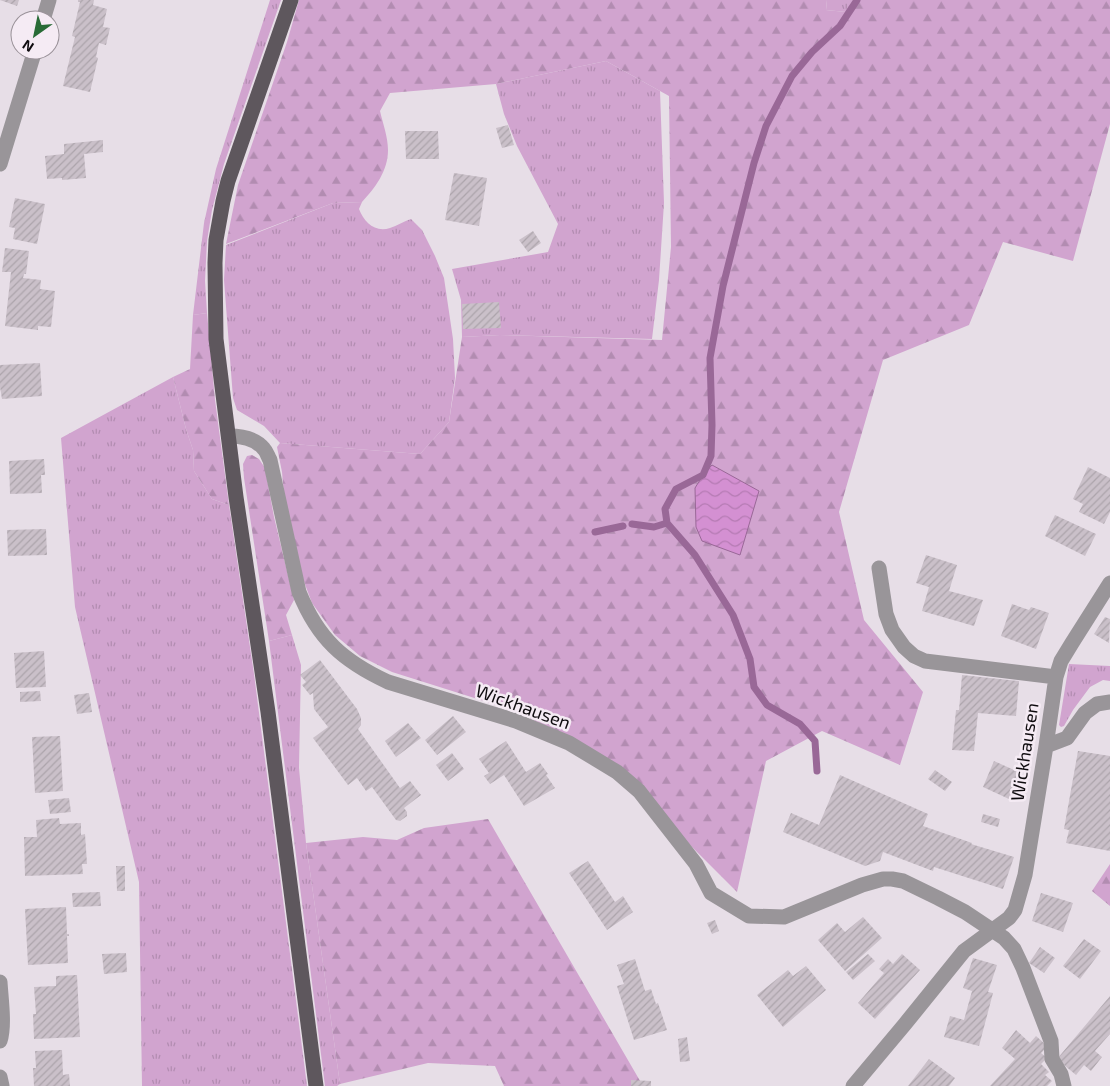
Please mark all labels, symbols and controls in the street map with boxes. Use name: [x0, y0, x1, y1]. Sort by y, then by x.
north arrow: [10, 10, 60, 60]
text: N: [19, 36, 37, 56]
street label: Wickhausen: [473, 679, 574, 733]
street label: Wickhausen: [1005, 701, 1043, 803]

